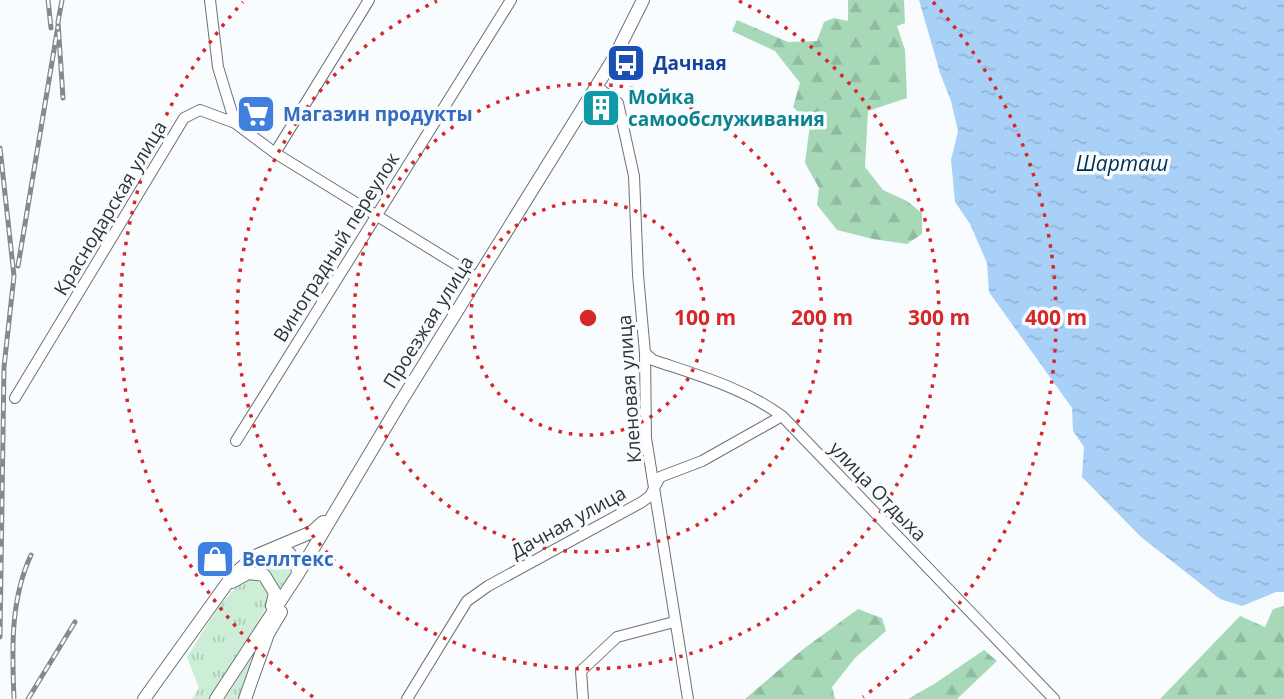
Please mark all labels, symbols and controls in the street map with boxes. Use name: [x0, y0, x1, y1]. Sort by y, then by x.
bus stop icon: Дачная: [605, 42, 647, 84]
place label: Дачная: [653, 50, 727, 76]
place label: Мойка самообслуживания: [628, 84, 825, 132]
building icon: Мойка самообслуживания: [580, 87, 622, 129]
supermarket icon: Магазин продукты: [235, 93, 277, 135]
place label: Магазин продукты: [283, 101, 473, 127]
street label: Краснодарская улица: [48, 116, 172, 300]
street label: Виноградный переулок: [267, 147, 405, 347]
water label: Шарташ: [1076, 149, 1168, 177]
street label: Проезжая улица: [377, 251, 479, 393]
text: 100 m: [674, 303, 736, 331]
text: 200 m: [791, 303, 853, 331]
text: 300 m: [908, 303, 970, 331]
text: 400 m: [1025, 303, 1087, 331]
centre of rings: [576, 306, 600, 330]
street label: Кленовая улица: [611, 314, 647, 464]
street label: улица Отдыха: [824, 435, 932, 547]
street label: Дачная улица: [506, 480, 630, 564]
shop icon: Веллтекс: [194, 538, 236, 580]
place label: Веллтекс: [242, 546, 334, 572]

